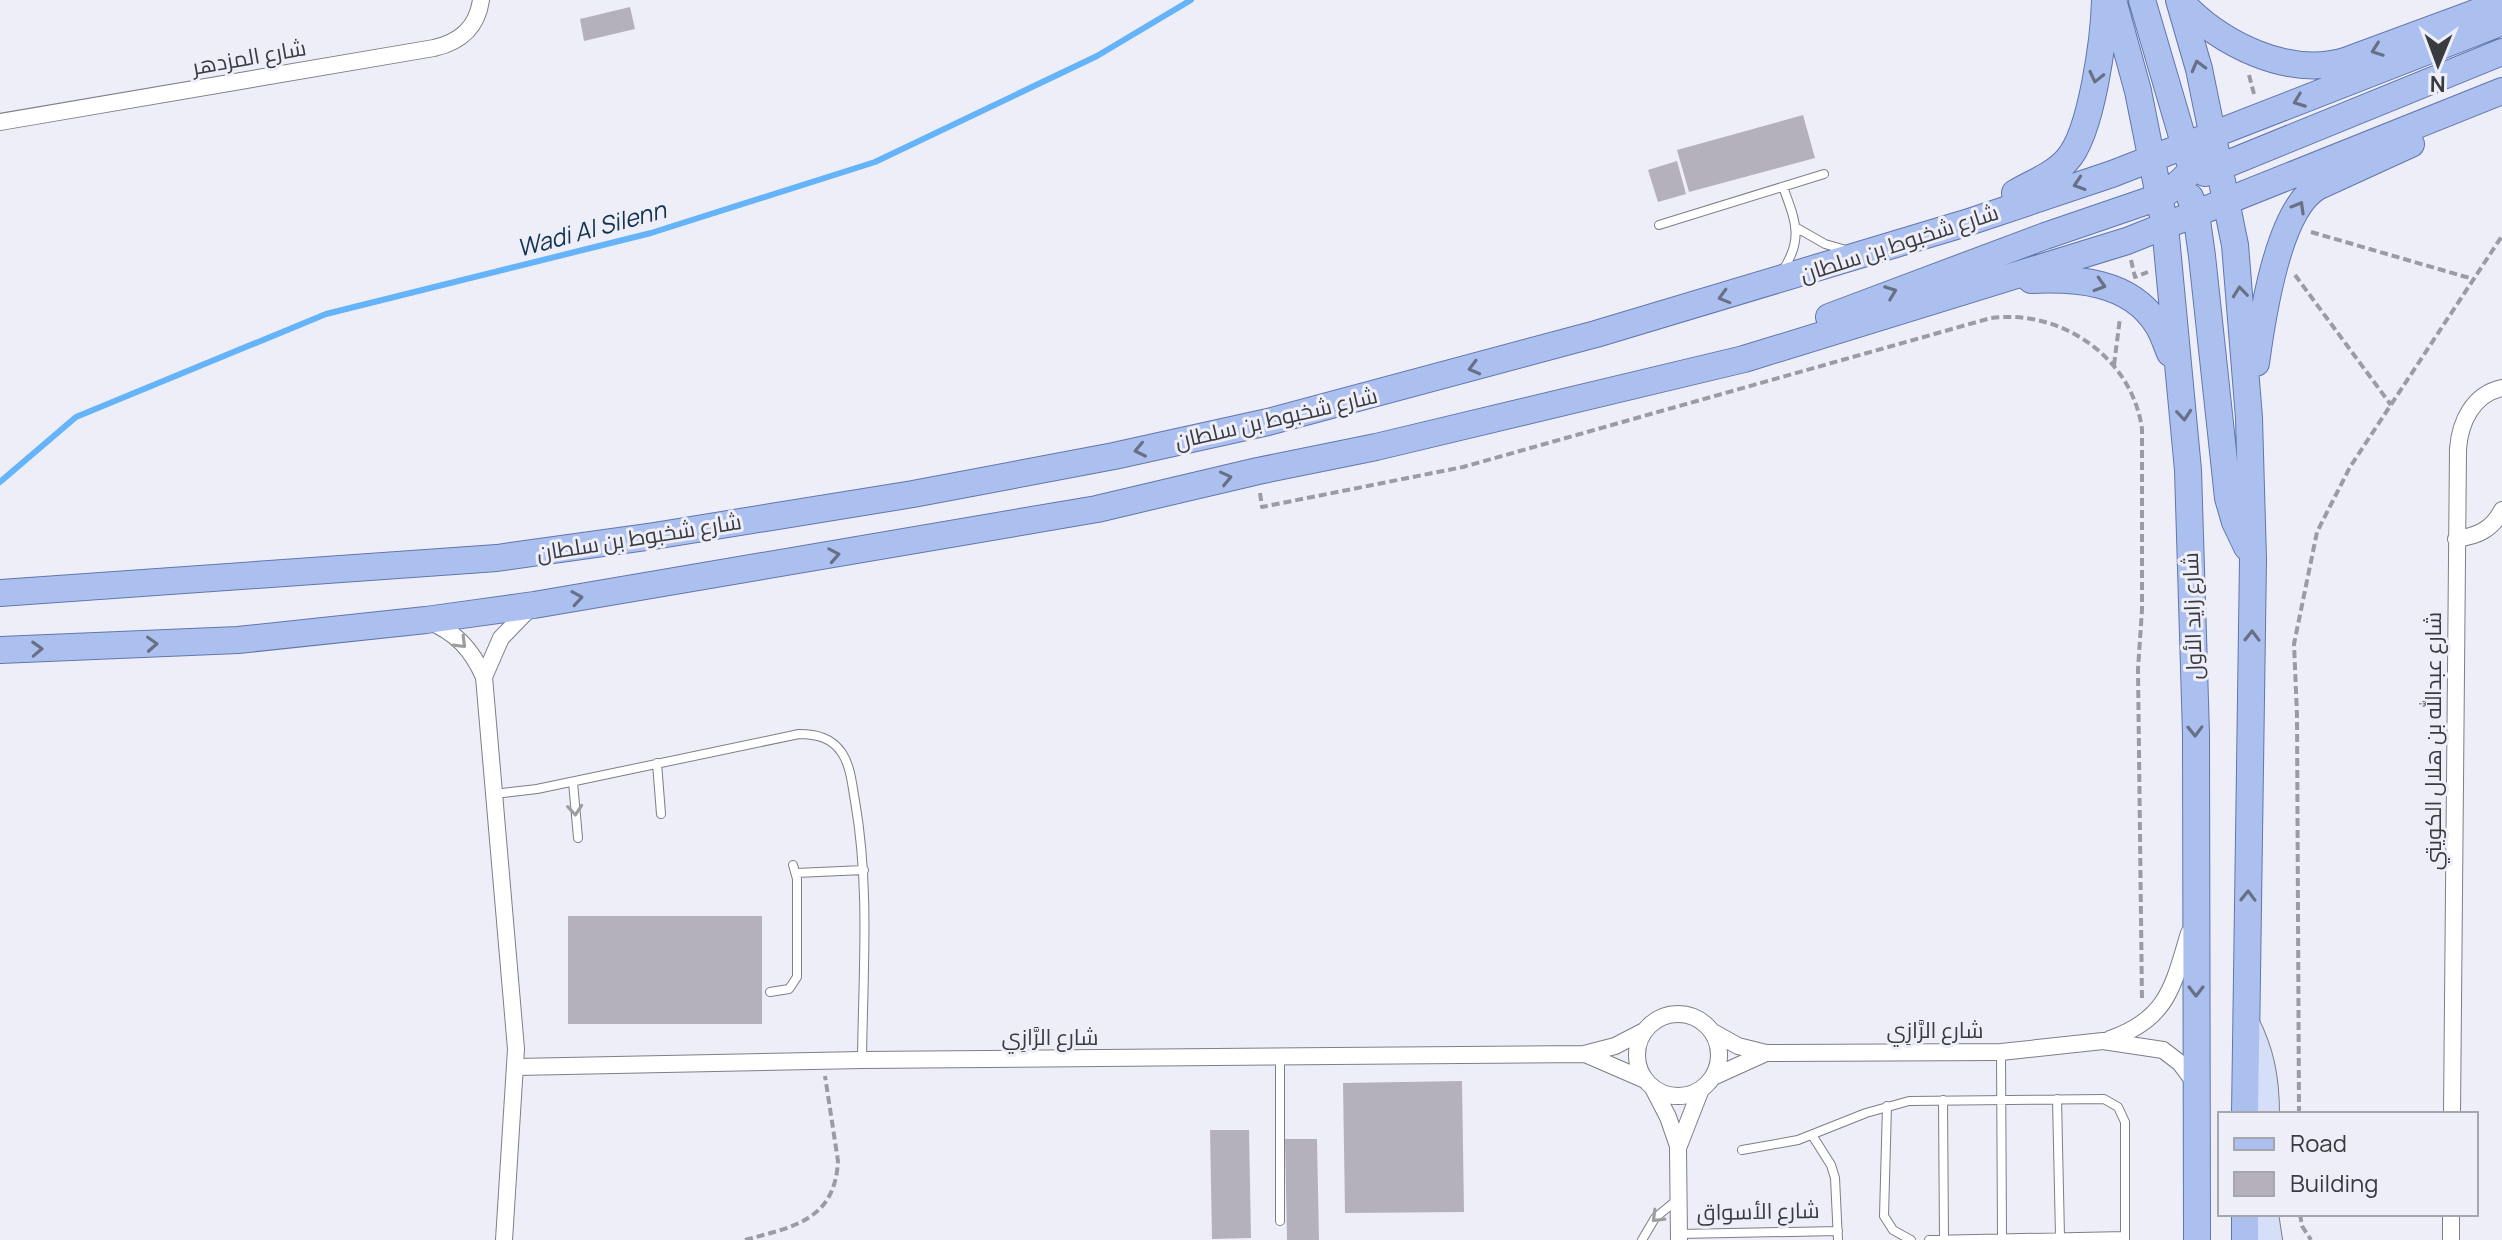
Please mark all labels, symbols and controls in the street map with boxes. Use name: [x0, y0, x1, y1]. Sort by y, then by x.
north arrow: [2398, 24, 2478, 104]
street label: شارع المزدهر: [188, 32, 308, 82]
one-way arrow: [2370, 40, 2384, 57]
one-way arrow: [2191, 60, 2207, 74]
text: N: [2429, 69, 2446, 99]
one-way arrow: [2088, 70, 2105, 84]
one-way arrow: [2293, 91, 2307, 108]
one-way arrow: [2073, 175, 2086, 191]
water label: Wadi Al Silenn: [513, 192, 670, 264]
street label: شارع شخبوط بن سلطان: [1796, 197, 2002, 289]
one-way arrow: [2289, 201, 2305, 216]
one-way arrow: [2093, 276, 2107, 292]
one-way arrow: [1883, 285, 1897, 302]
one-way arrow: [2231, 286, 2248, 299]
one-way arrow: [1718, 287, 1732, 304]
one-way arrow: [1468, 359, 1482, 375]
street label: شارع شخبوط بن سلطان: [1172, 380, 1380, 456]
one-way arrow: [2175, 409, 2192, 422]
one-way arrow: [1134, 441, 1148, 458]
one-way arrow: [1219, 470, 1233, 487]
street label: شارع شخبوط بن سلطان: [534, 506, 744, 568]
one-way arrow: [827, 547, 841, 564]
street label: شارع زايد الأول: [2175, 552, 2209, 680]
one-way arrow: [571, 590, 584, 607]
street label: شارع عبدالله بن هلال الكويتي: [2418, 612, 2450, 870]
one-way arrow: [2243, 629, 2261, 642]
one-way arrow: [452, 633, 466, 648]
one-way arrow: [146, 636, 159, 653]
one-way arrow: [31, 640, 44, 657]
one-way arrow: [2187, 725, 2204, 738]
one-way arrow: [567, 804, 584, 817]
one-way arrow: [2239, 889, 2257, 902]
one-way arrow: [2187, 985, 2205, 998]
street label: شارع الرَّازِي: [1887, 1015, 1984, 1047]
street label: شارع الرَّازِي: [1002, 1022, 1099, 1054]
legend: [2218, 1112, 2478, 1216]
text: Road: [2290, 1126, 2347, 1159]
text: Building: [2290, 1166, 2378, 1199]
street label: شارع الأسواق: [1696, 1195, 1820, 1227]
one-way arrow: [1652, 1208, 1667, 1222]

